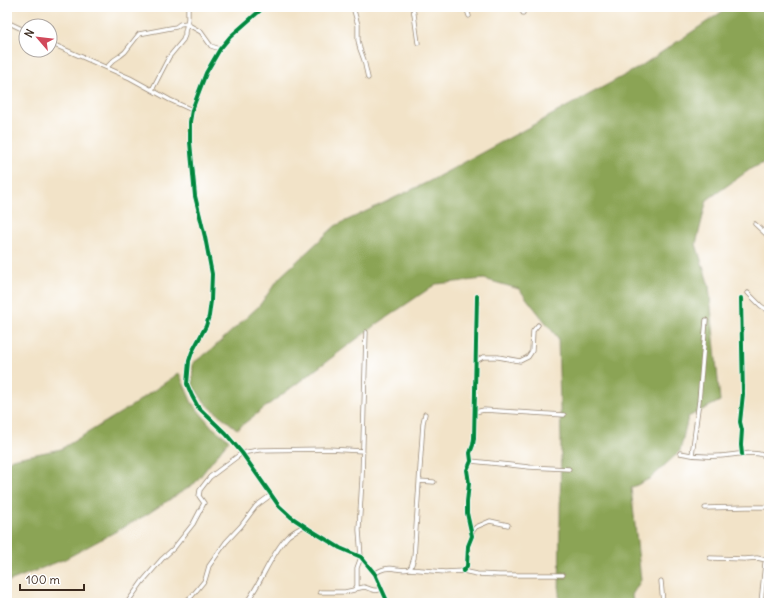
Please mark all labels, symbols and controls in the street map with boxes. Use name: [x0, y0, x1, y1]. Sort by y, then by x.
north arrow: [18, 18, 58, 58]
text: N: [21, 27, 37, 40]
scale bar: [20, 566, 84, 592]
text: 100 m: [26, 572, 60, 587]

